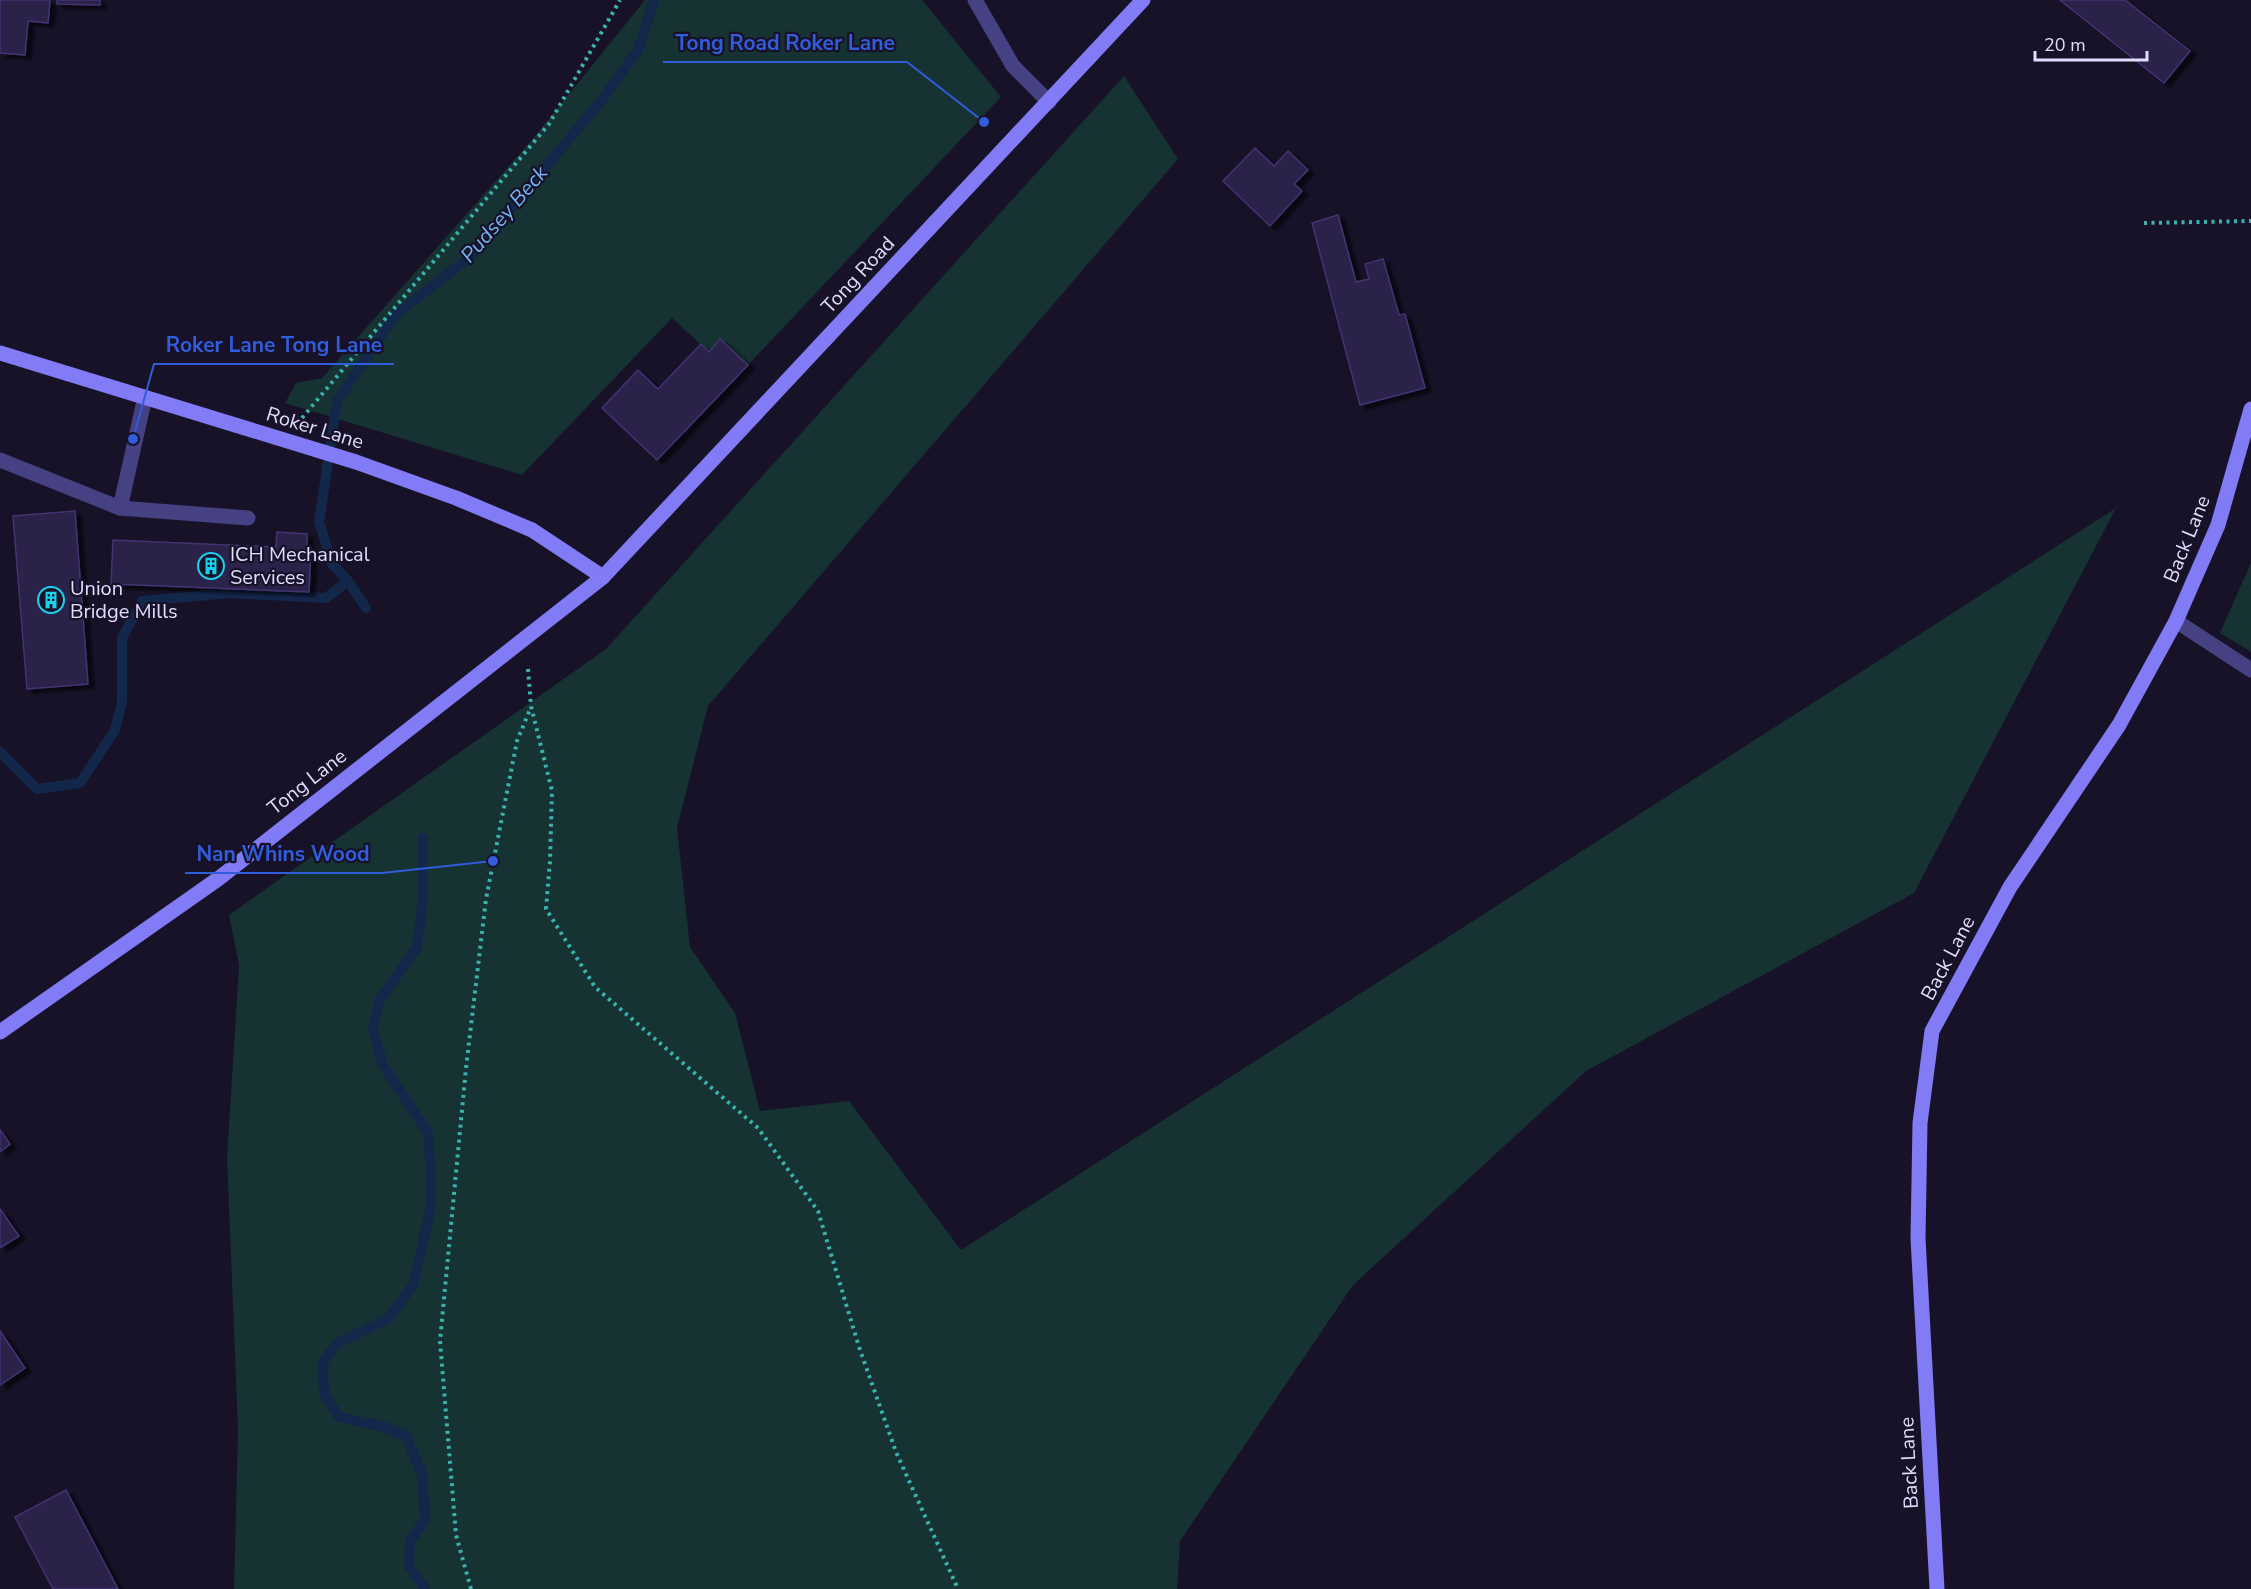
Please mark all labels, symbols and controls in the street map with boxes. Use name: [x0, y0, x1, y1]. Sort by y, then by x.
callout: Tong Road Roker Lane: [663, 23, 907, 62]
scale bar: [2035, 24, 2148, 62]
text: Tong Road Roker Lane: [675, 29, 895, 57]
text: 20 m: [2044, 33, 2086, 57]
water label: Pudsey Beck: [454, 159, 554, 269]
street label: Tong Road: [815, 231, 901, 319]
callout: Roker Lane Tong Lane: [154, 325, 394, 364]
text: Roker Lane Tong Lane: [166, 331, 382, 359]
street label: Roker Lane: [263, 400, 367, 456]
street label: Back Lane: [2157, 491, 2217, 587]
place label: ICH Mechanical Services: [230, 541, 370, 591]
building icon: ICH Mechanical Services: [196, 551, 226, 581]
place label: Union Bridge Mills: [70, 575, 178, 625]
building icon: Union Bridge Mills: [36, 585, 66, 615]
street label: Tong Lane: [262, 743, 352, 821]
callout: Nan Whins Wood: [185, 834, 382, 873]
text: Nan Whins Wood: [196, 840, 370, 868]
street label: Back Lane: [1914, 911, 1982, 1005]
street label: Back Lane: [1893, 1416, 1925, 1510]

